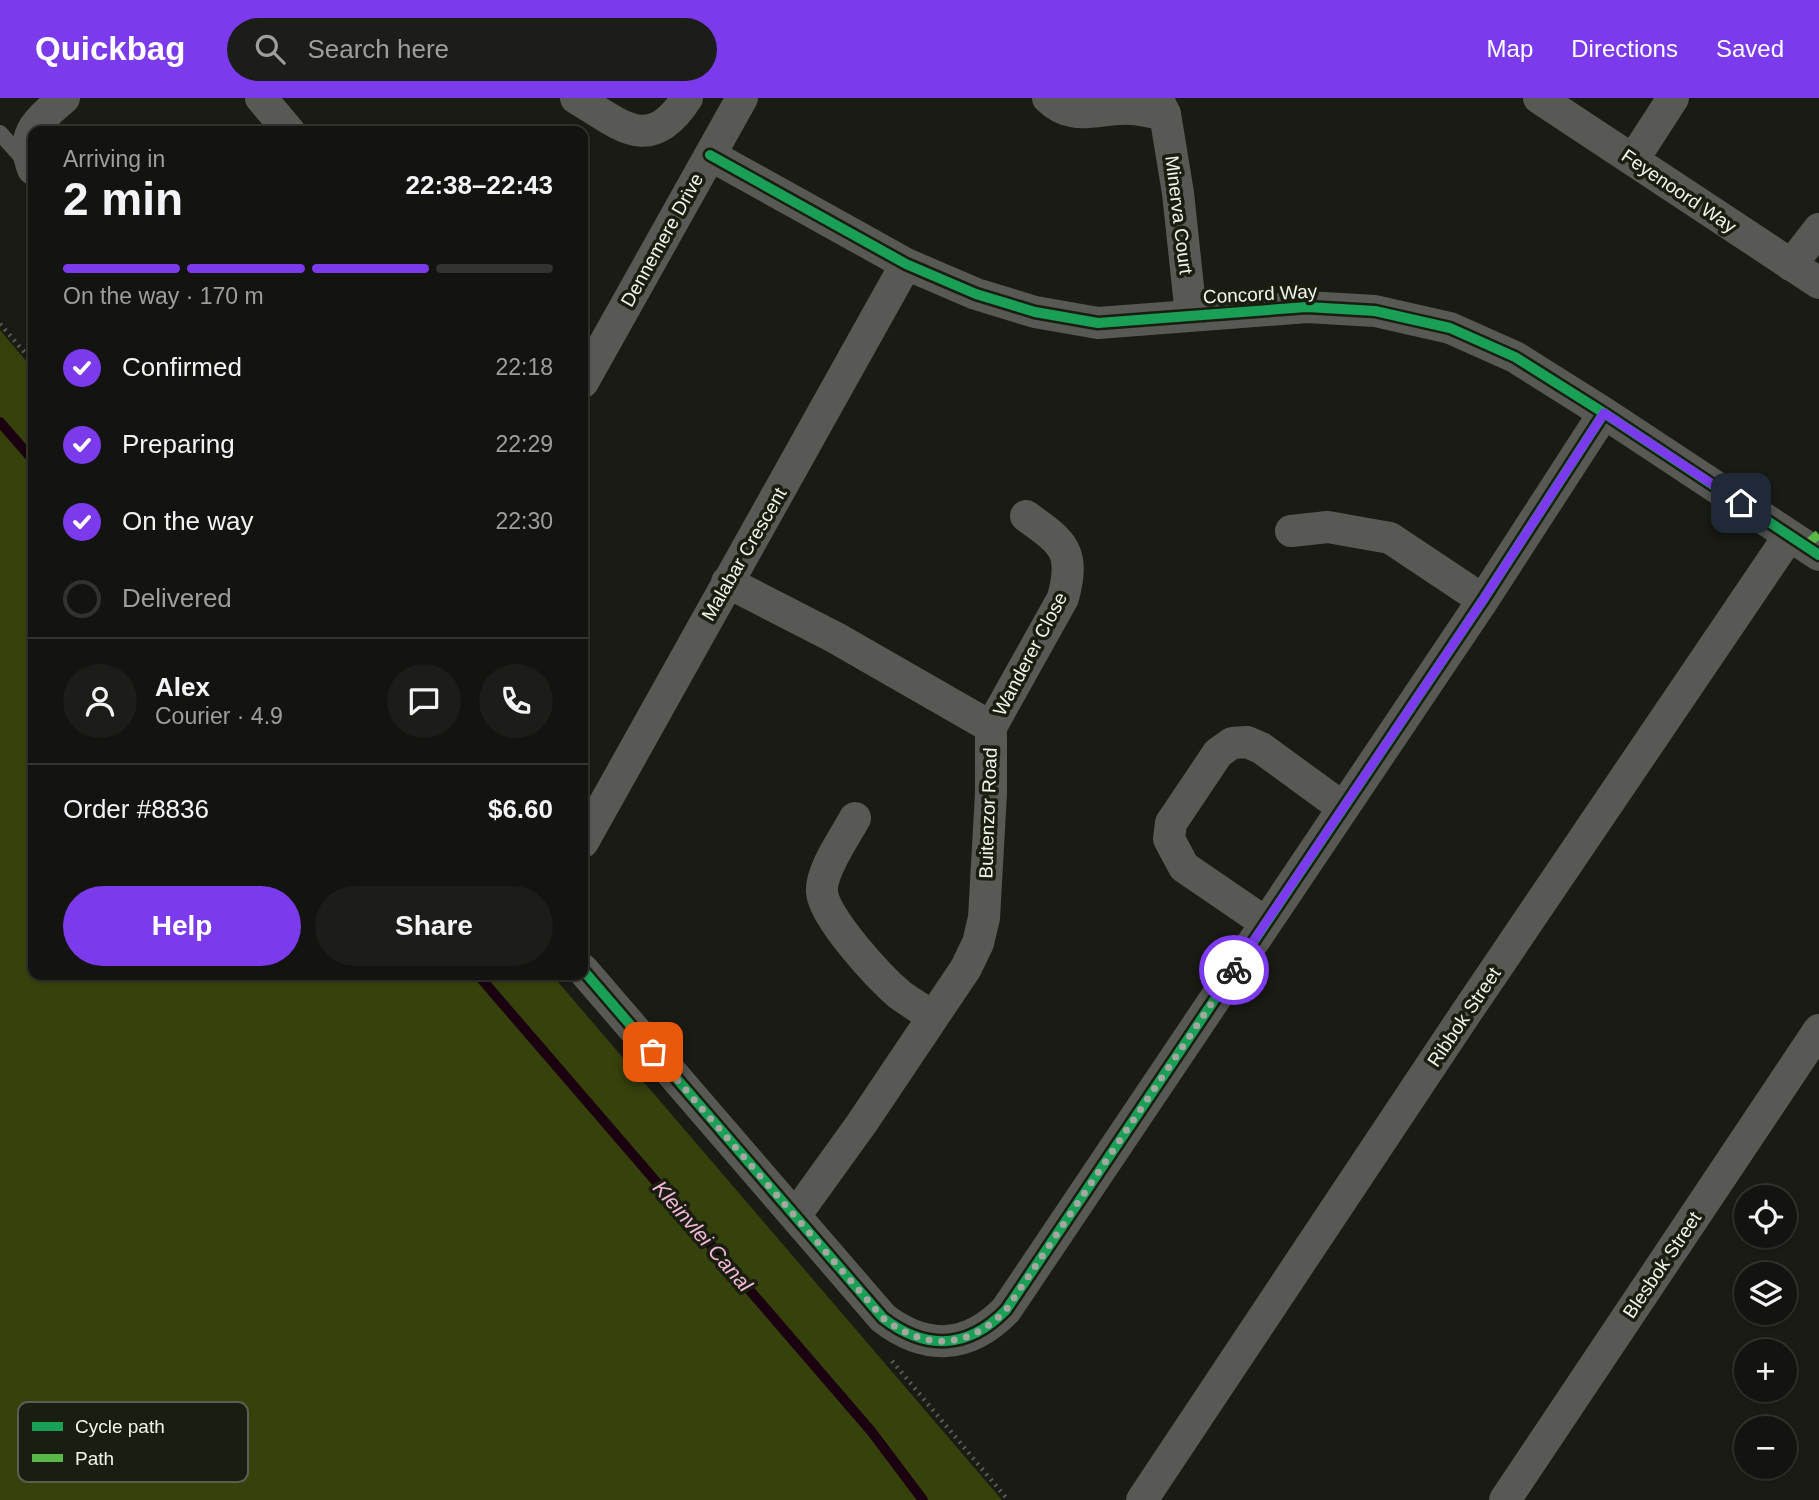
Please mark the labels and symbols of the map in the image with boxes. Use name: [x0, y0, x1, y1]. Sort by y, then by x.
street label: Feyenoord Way: [1618, 145, 1741, 237]
street label: Minerva Court: [1161, 155, 1197, 276]
street label: Dennemere Drive: [617, 170, 707, 310]
street label: Concord Way: [1202, 280, 1318, 307]
pin: [1711, 473, 1771, 533]
street label: Malabar Crescent: [697, 483, 791, 624]
street label: Wanderer Close: [989, 589, 1071, 719]
street label: Buitenzor Road: [975, 747, 1001, 879]
courier: [1199, 935, 1269, 1005]
street label: Ribbok Street: [1423, 963, 1505, 1071]
pin: [623, 1022, 683, 1082]
water label: Kleinvlei Canal: [649, 1176, 758, 1297]
street label: Blesbok Street: [1619, 1207, 1706, 1322]
legend: [18, 1402, 248, 1482]
text: Cycle path: [75, 1416, 165, 1437]
text: Path: [75, 1448, 114, 1469]

